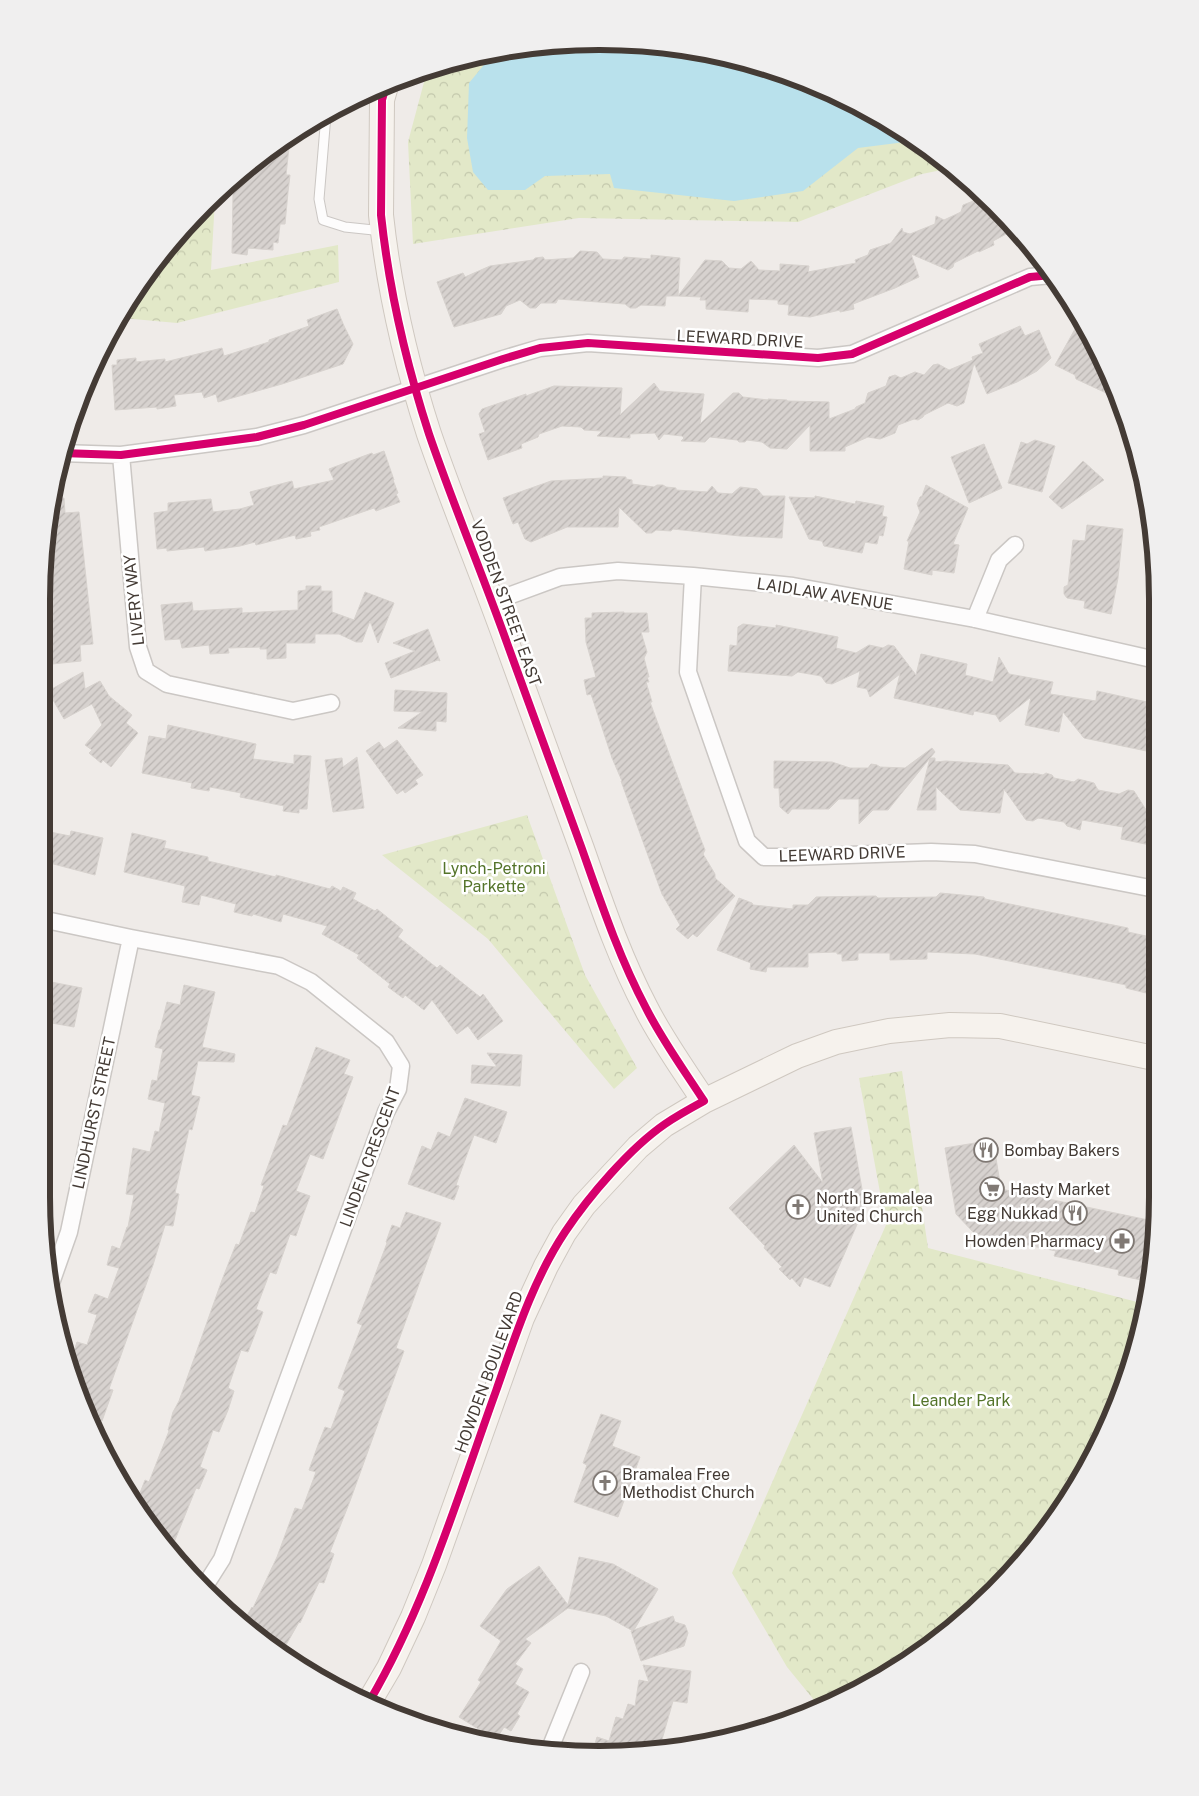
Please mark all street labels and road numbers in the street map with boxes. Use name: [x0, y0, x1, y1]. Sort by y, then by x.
street label: LEEWARD DRIVE: [676, 326, 804, 352]
street label: VODDEN STREET EAST: [467, 517, 545, 689]
street label: LIVERY WAY: [120, 553, 148, 647]
street label: LAIDLAW AVENUE: [755, 574, 895, 614]
street label: LEEWARD DRIVE: [778, 842, 906, 866]
street label: LINDHURST STREET: [69, 1035, 120, 1191]
street label: LINDEN CRESCENT: [336, 1084, 404, 1230]
street label: HOWDEN BOULEVARD: [451, 1288, 527, 1456]

